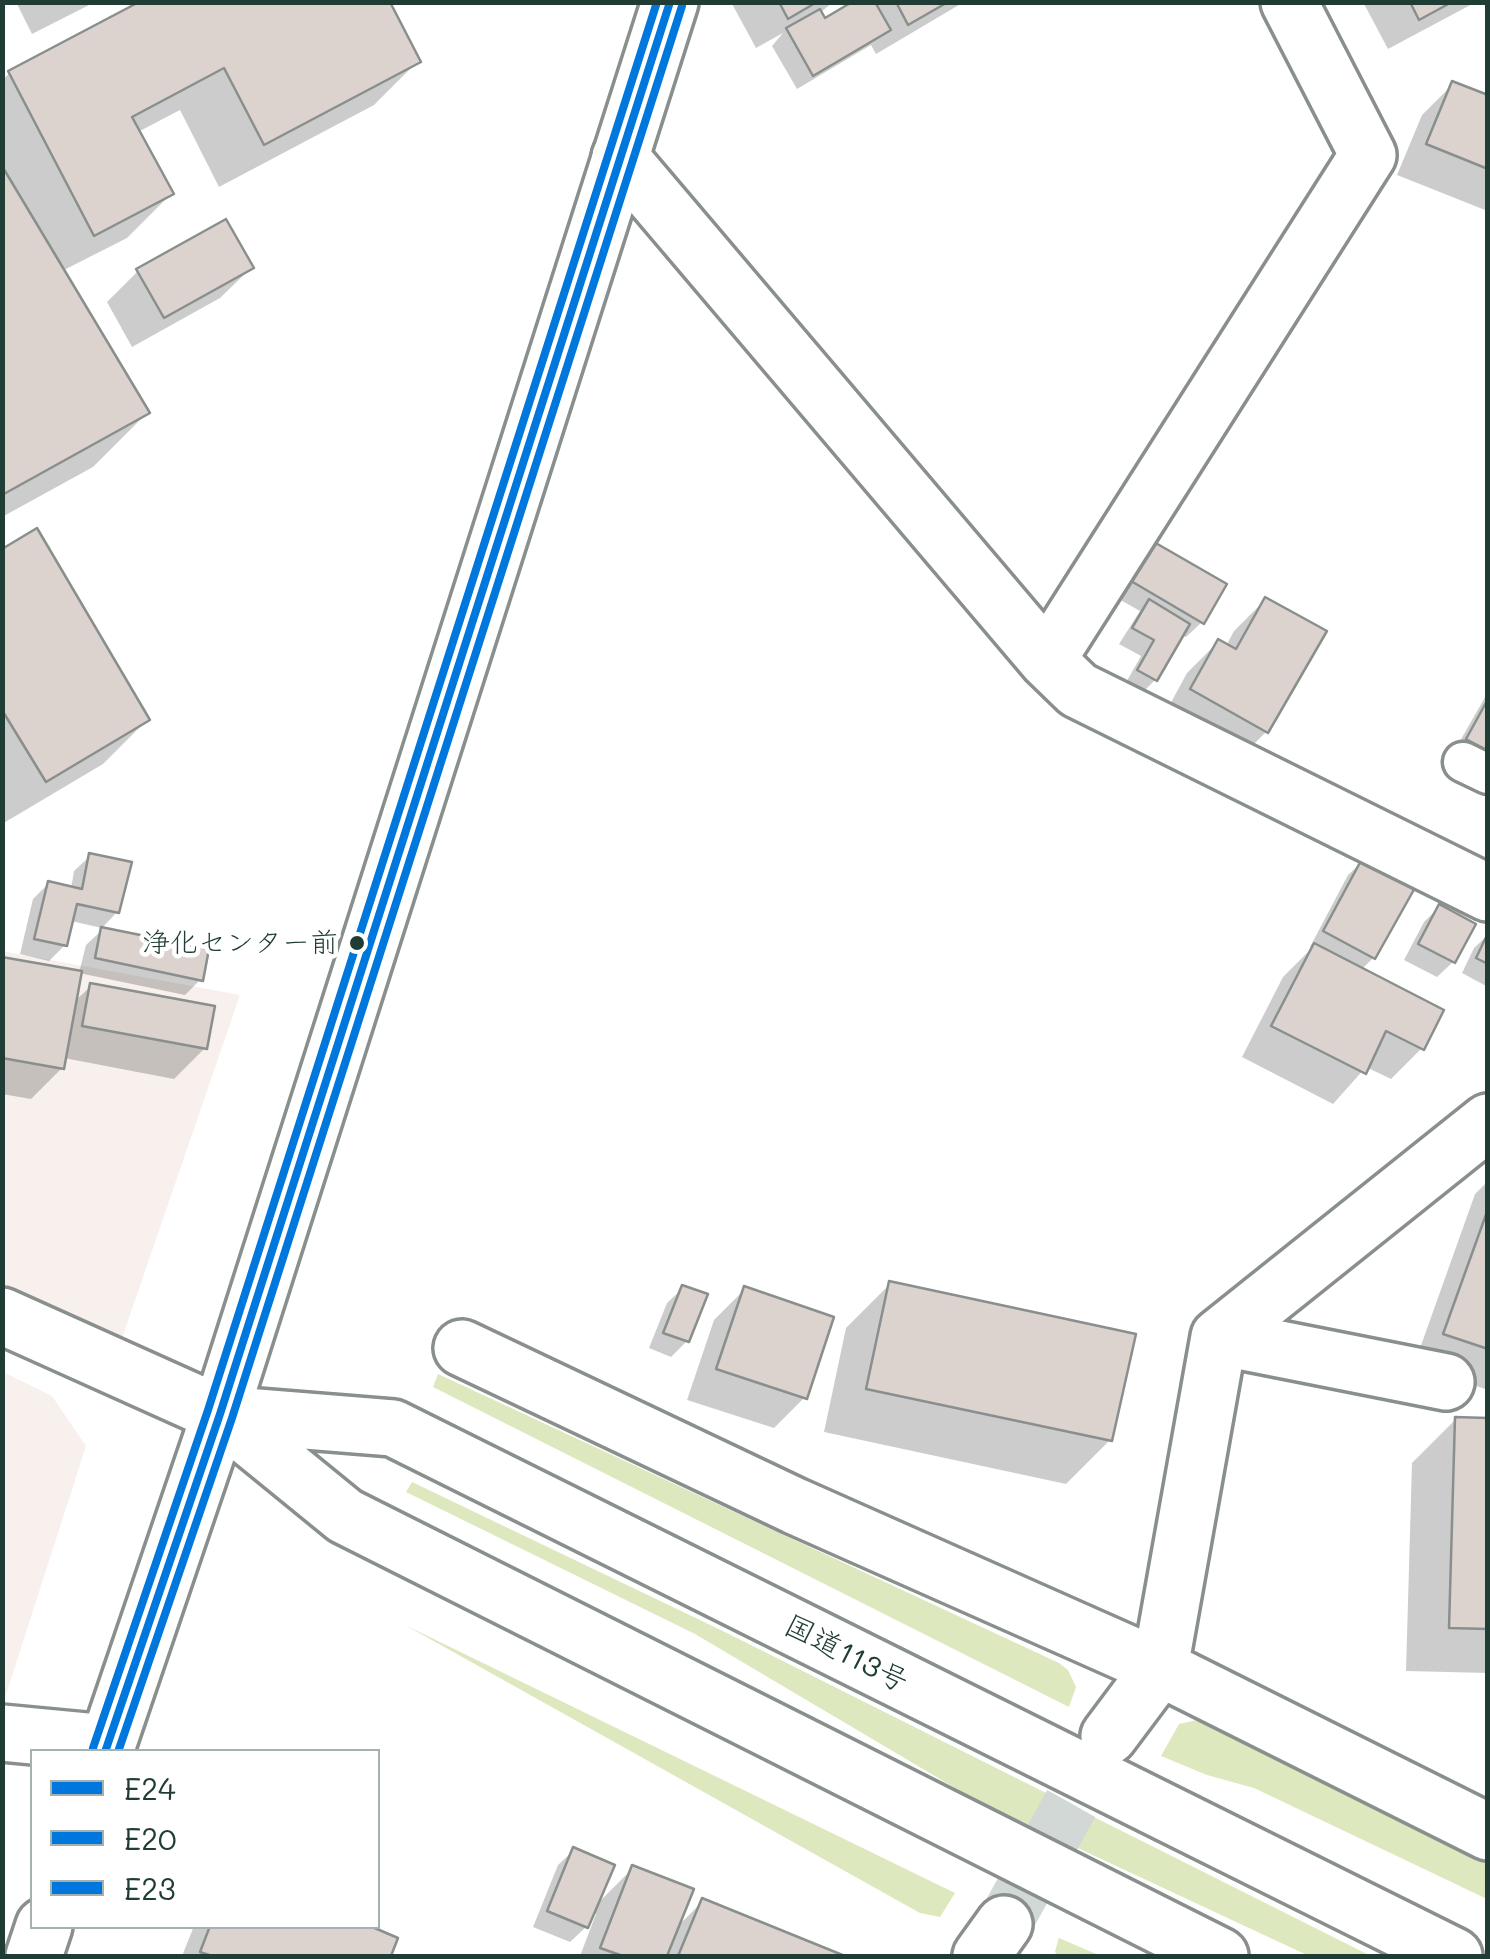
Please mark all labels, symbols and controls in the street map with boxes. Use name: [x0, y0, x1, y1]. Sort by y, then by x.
place label: 浄化センター前: [142, 926, 338, 960]
marker: 浄化センター前: [347, 933, 367, 953]
street label: 国道113号: [778, 1607, 914, 1701]
legend: [30, 1749, 380, 1929]
text: E24: [124, 1768, 176, 1808]
text: E20: [124, 1818, 176, 1858]
text: E23: [124, 1868, 175, 1908]

